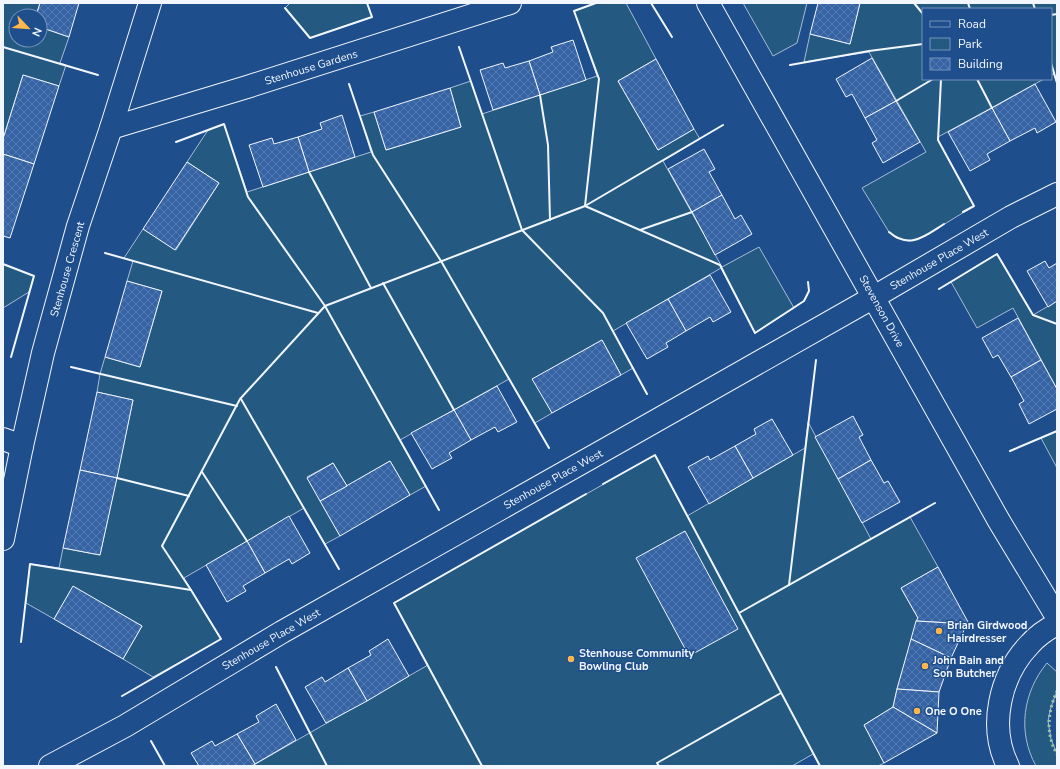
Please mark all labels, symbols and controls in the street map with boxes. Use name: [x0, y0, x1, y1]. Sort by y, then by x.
north arrow: [8, 8, 48, 48]
legend: [922, 8, 1052, 80]
text: Road: [958, 16, 986, 32]
text: N: [28, 25, 45, 39]
text: Park: [958, 36, 983, 52]
street label: Stenhouse Gardens: [263, 46, 360, 89]
text: Building: [958, 56, 1003, 72]
street label: Stenhouse Crescent: [47, 220, 88, 319]
street label: Stenhouse Place West: [887, 225, 991, 294]
street label: Stevenson Drive: [855, 272, 908, 350]
street label: Stenhouse Place West: [501, 446, 606, 513]
street label: Stenhouse Place West: [219, 605, 323, 674]
place label: Brian Girdwood Hairdresser: [947, 618, 1027, 646]
marker: Brian Girdwood Hairdresser: [934, 626, 944, 636]
place label: Stenhouse Community Bowling Club: [579, 646, 695, 674]
place label: John Bain and Son Butcher: [932, 653, 1004, 681]
marker: Stenhouse Community Bowling Club: [566, 654, 576, 664]
marker: John Bain and Son Butcher: [920, 661, 930, 671]
place label: One O One: [925, 704, 982, 719]
marker: One O One: [912, 706, 922, 716]

